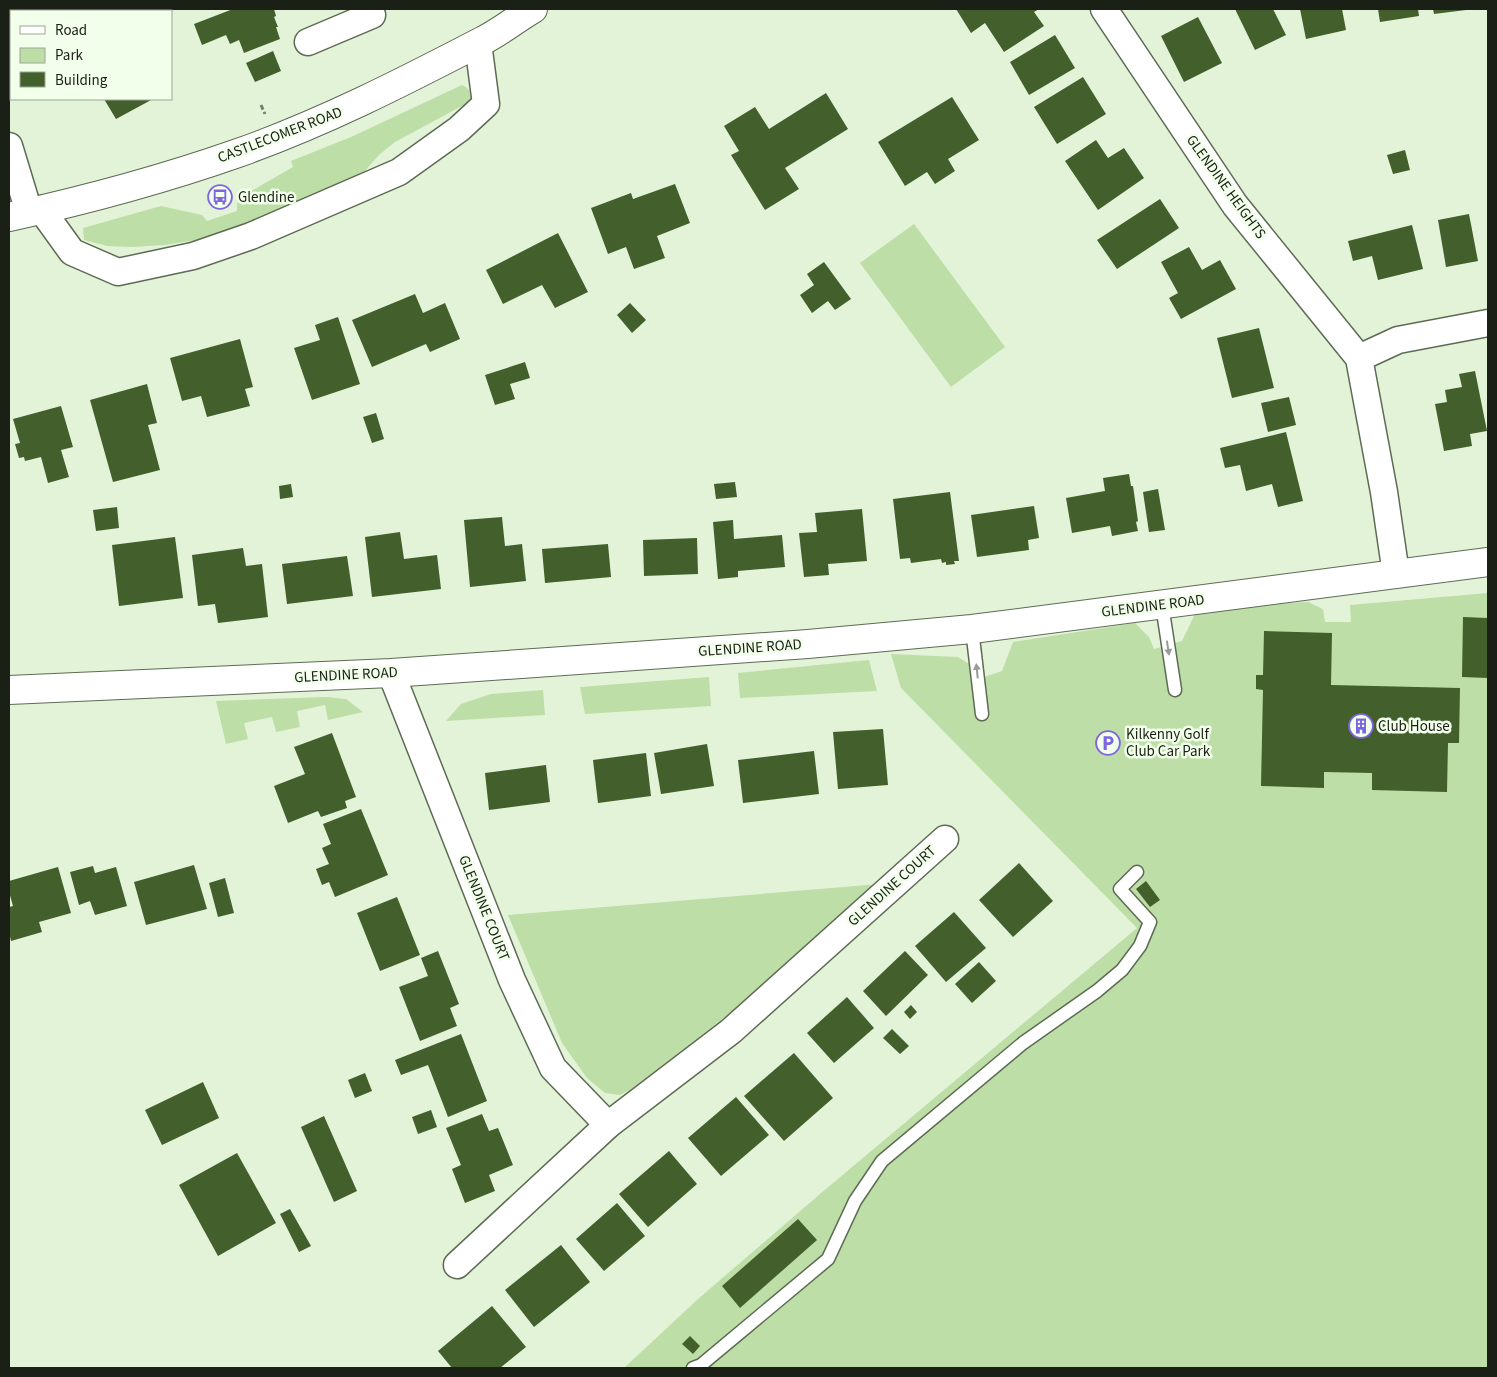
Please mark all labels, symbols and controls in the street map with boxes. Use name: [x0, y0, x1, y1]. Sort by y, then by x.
legend: [10, 10, 172, 100]
text: Road: [55, 20, 87, 41]
text: Park: [55, 45, 84, 66]
text: Building: [55, 70, 108, 91]
street label: CASTLECOMER ROAD: [215, 102, 345, 168]
street label: GLENDINE HEIGHTS: [1181, 131, 1271, 243]
bus stop icon: Glendine: [207, 184, 233, 210]
place label: Glendine: [238, 187, 294, 208]
street label: GLENDINE ROAD: [1100, 589, 1206, 623]
street label: GLENDINE ROAD: [698, 634, 802, 662]
one-way arrow: [1165, 640, 1173, 656]
street label: GLENDINE ROAD: [294, 662, 398, 688]
one-way arrow: [973, 663, 981, 679]
building icon: Club House: [1348, 713, 1374, 739]
place label: Club House: [1378, 716, 1450, 737]
place label: Kilkenny Golf Club Car Park: [1126, 724, 1211, 762]
parking icon: Kilkenny Golf Club Car Park: [1095, 730, 1121, 756]
street label: GLENDINE COURT: [843, 841, 941, 931]
street label: GLENDINE COURT: [453, 852, 515, 964]

